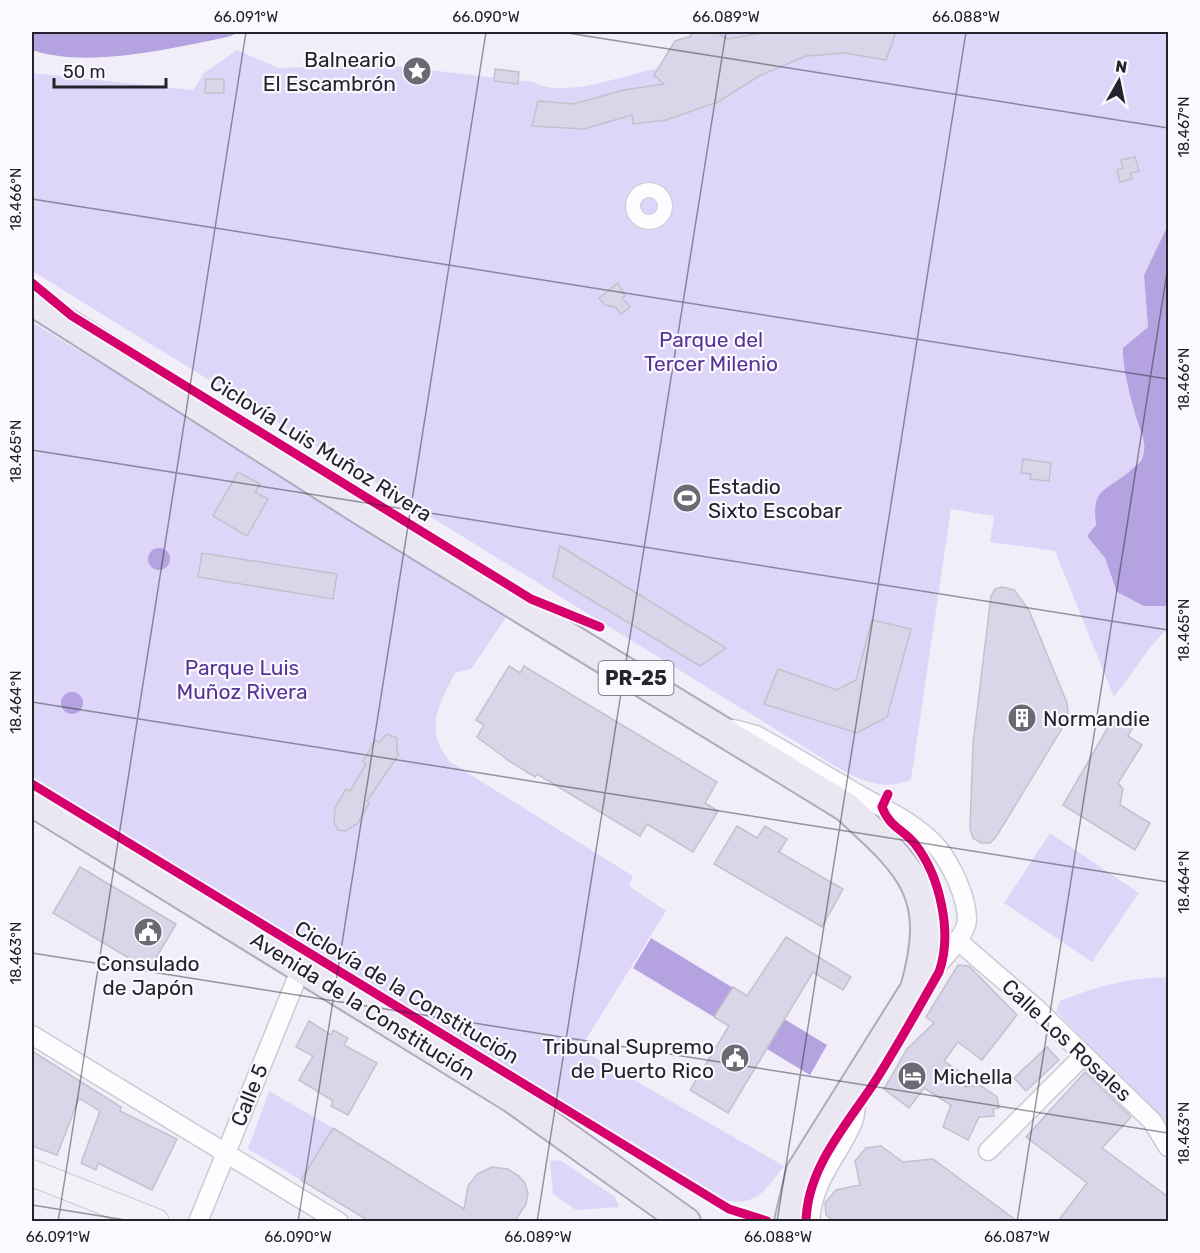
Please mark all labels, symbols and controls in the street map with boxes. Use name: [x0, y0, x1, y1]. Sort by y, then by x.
text: 66.091°W: [214, 8, 278, 26]
text: 66.090°W: [452, 8, 520, 26]
text: 66.089°W: [692, 8, 760, 26]
text: 66.088°W: [932, 8, 1000, 26]
place label: Balneario El Escambrón: [263, 47, 396, 96]
scale bar: [54, 51, 166, 89]
north arrow: [1089, 51, 1149, 111]
place icon: Balneario El Escambrón: [401, 55, 433, 87]
text: N: [1114, 56, 1128, 77]
text: 50 m: [63, 61, 106, 83]
text: 18.467°N: [1175, 96, 1193, 158]
text: 18.466°N: [7, 167, 25, 231]
park label: Parque del Tercer Milenio: [644, 327, 778, 376]
text: 18.466°N: [1175, 347, 1193, 411]
street label: Ciclovía Luis Muñoz Rivera: [205, 369, 437, 527]
text: 18.465°N: [7, 420, 25, 482]
place label: Estadio Sixto Escobar: [708, 474, 842, 523]
sports icon: Estadio Sixto Escobar: [671, 482, 703, 514]
text: 18.465°N: [1175, 599, 1193, 661]
park label: Parque Luis Muñoz Rivera: [176, 655, 308, 704]
road number: PR-25: [598, 661, 674, 695]
text: 18.464°N: [7, 670, 25, 734]
building icon: Normandie: [1006, 702, 1038, 734]
place label: Normandie: [1043, 706, 1150, 731]
text: 18.464°N: [1175, 850, 1193, 914]
street label: Ciclovía de la Constitución: [290, 915, 524, 1069]
public building icon: Consulado de Japón: [132, 916, 164, 948]
text: 18.463°N: [7, 922, 25, 984]
street label: Avenida de la Constitución: [246, 927, 480, 1085]
place label: Consulado de Japón: [96, 951, 200, 1000]
street label: Calle Los Rosales: [997, 974, 1137, 1106]
place label: Tribunal Supremo de Puerto Rico: [542, 1034, 714, 1083]
public building icon: Tribunal Supremo de Puerto Rico: [719, 1042, 751, 1074]
street label: Calle 5: [225, 1060, 273, 1130]
hotel icon: Michella: [896, 1060, 928, 1092]
place label: Michella: [933, 1064, 1013, 1089]
text: 18.463°N: [1175, 1102, 1193, 1164]
text: 66.091°W: [26, 1228, 90, 1246]
text: 66.090°W: [264, 1228, 332, 1246]
text: 66.089°W: [504, 1228, 572, 1246]
text: 66.088°W: [744, 1228, 812, 1246]
text: 66.087°W: [984, 1228, 1050, 1246]

